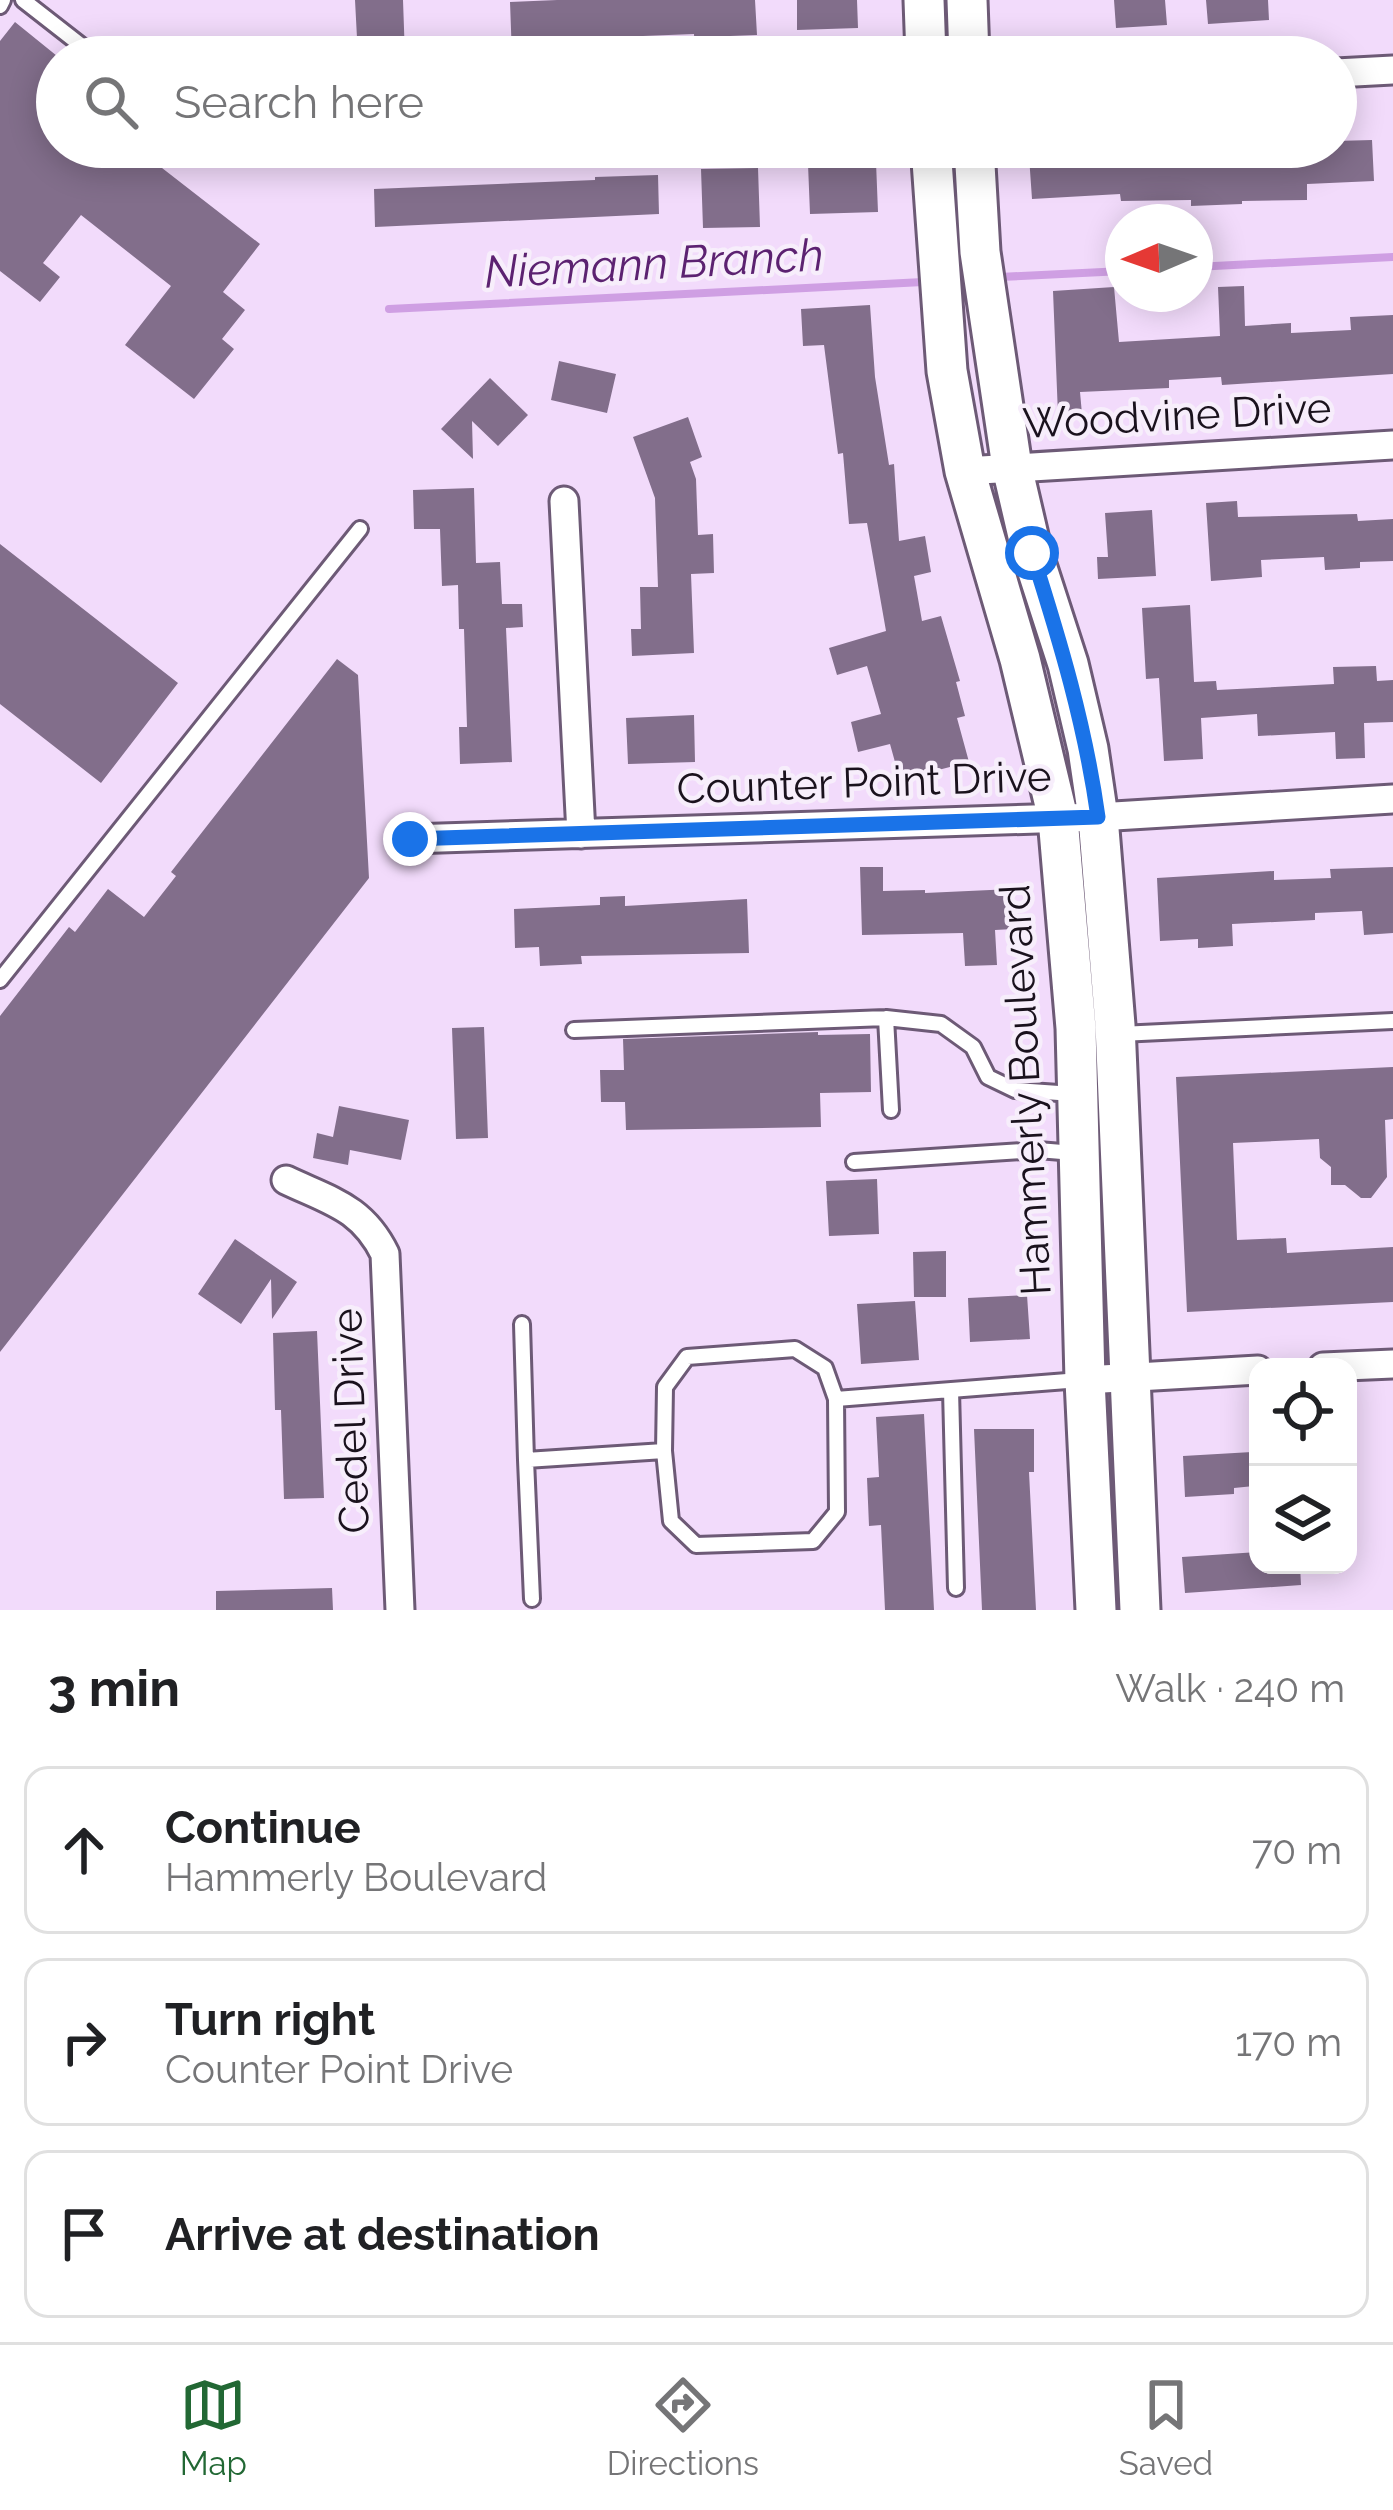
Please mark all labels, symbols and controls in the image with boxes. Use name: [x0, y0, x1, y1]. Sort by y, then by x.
search box: [36, 36, 1357, 168]
icon: search: [78, 69, 144, 135]
text: Search here: [174, 76, 424, 129]
north arrow: [1105, 204, 1213, 312]
water label: Niemann Branch: [483, 228, 825, 299]
street label: Woodvine Drive: [1022, 383, 1333, 448]
route start: [1005, 526, 1059, 580]
street label: Counter Point Drive: [676, 751, 1052, 814]
route end: [383, 812, 437, 866]
street label: Hammerly Boulevard: [990, 883, 1061, 1297]
street label: Cedel Drive: [322, 1308, 379, 1534]
map controls: [1249, 1358, 1357, 1574]
button: locate: [1249, 1358, 1357, 1466]
button: layers: [1249, 1466, 1357, 1574]
text: 3 min: [48, 1658, 180, 1718]
text: Walk · 240 m: [1115, 1665, 1345, 1711]
text: Continue: [165, 1801, 361, 1854]
icon: ahead: [51, 1817, 117, 1883]
text: 70 m: [1252, 1827, 1342, 1873]
text: Hammerly Boulevard: [165, 1854, 547, 1900]
text: Turn right: [165, 1993, 375, 2046]
icon: right: [51, 2009, 117, 2075]
text: 170 m: [1235, 2019, 1342, 2065]
text: Counter Point Drive: [165, 2046, 513, 2092]
icon: arrive: [51, 2201, 117, 2267]
text: Arrive at destination: [165, 2208, 600, 2261]
tab: Map: [180, 2372, 247, 2483]
tab: Directions: [607, 2372, 759, 2483]
tab: Saved: [1119, 2372, 1213, 2483]

